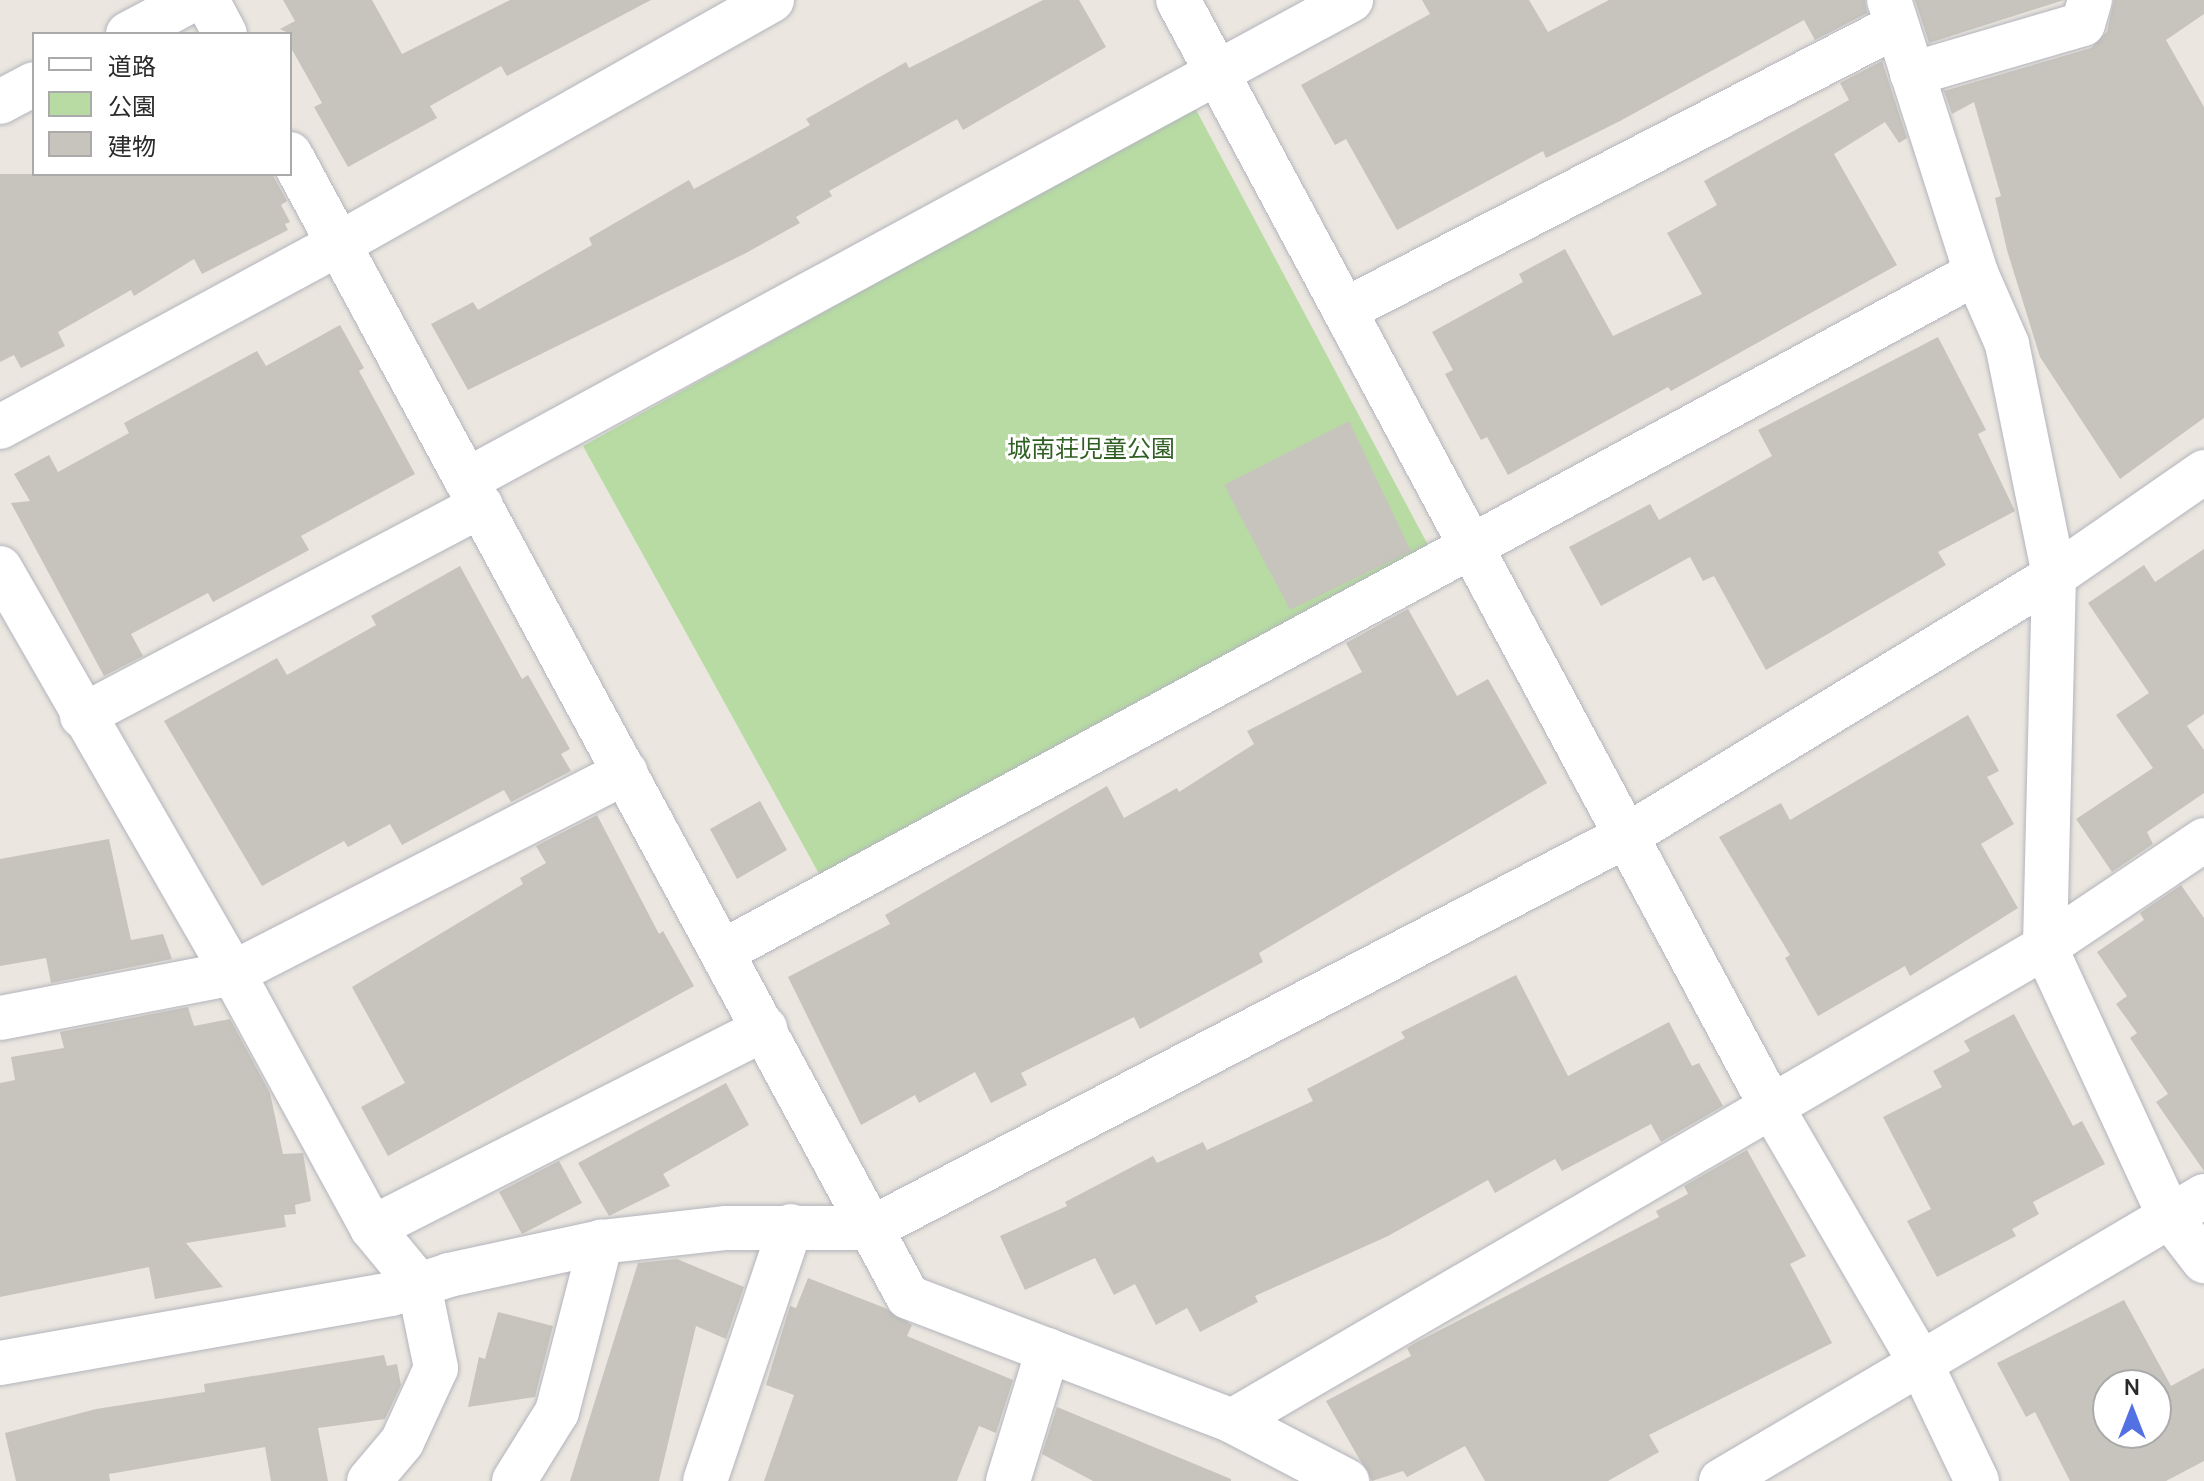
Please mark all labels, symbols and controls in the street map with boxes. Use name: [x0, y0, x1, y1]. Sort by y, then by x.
legend: [32, 32, 292, 176]
text: 道路: [108, 49, 156, 82]
text: 公園: [108, 89, 156, 122]
text: 建物: [108, 129, 156, 162]
park label: 城南荘児童公園: [1007, 434, 1175, 462]
north arrow: [2092, 1369, 2172, 1449]
text: N: [2124, 1372, 2140, 1402]

